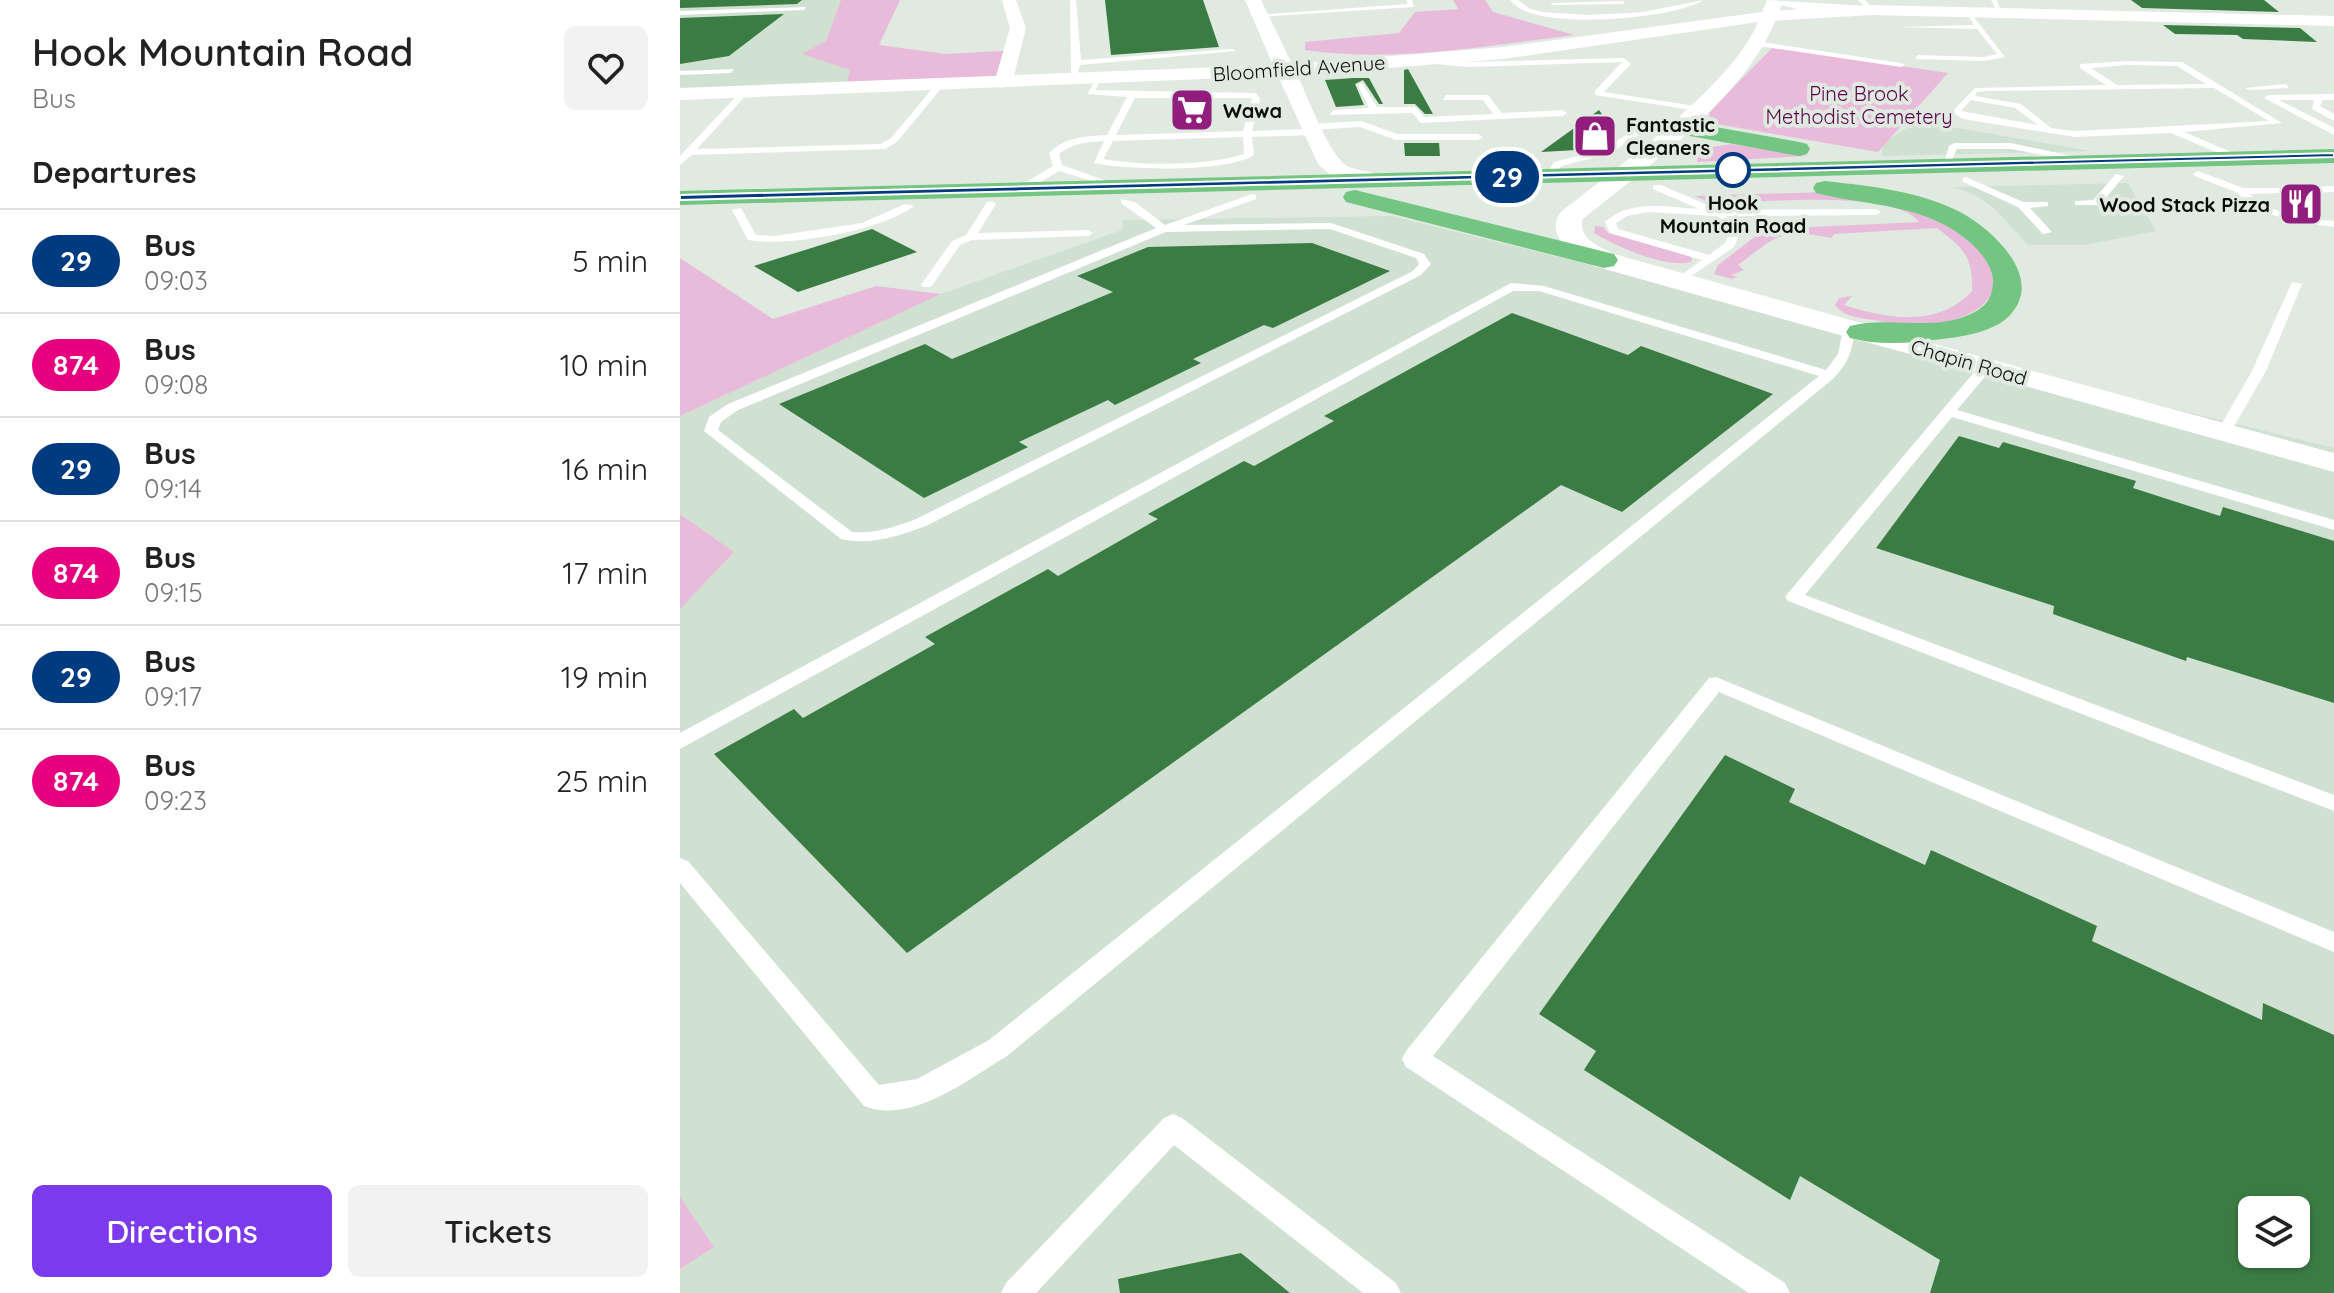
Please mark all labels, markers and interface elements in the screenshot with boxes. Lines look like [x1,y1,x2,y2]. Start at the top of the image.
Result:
button: heart [564,26,648,110]
text: Hook Mountain Road [32,28,413,76]
street label: Bloomfield Avenue [1212,49,1386,87]
park label: Pine Brook Methodist Cemetery [1765,81,1953,129]
text: Bus [32,82,76,115]
supermarket icon: Wawa [1168,86,1216,134]
place label: Wawa [1223,98,1282,123]
shop icon: Fantastic Cleaners [1571,112,1619,160]
place label: Fantastic Cleaners [1626,112,1715,160]
line badge: 29 [1471,151,1543,203]
text: Departures [32,153,197,191]
marker: Hook Mountain Road [1716,153,1750,187]
text: 29 [1491,159,1523,194]
restaurant icon: Wood Stack Pizza [2277,180,2325,228]
place label: Hook Mountain Road [1660,190,1806,238]
place label: Wood Stack Pizza [2100,192,2270,217]
text: Bus [144,226,196,264]
text: 5 min [572,242,648,280]
text: 29 [60,243,92,278]
text: 09:03 [144,264,208,297]
text: Bus [144,330,196,368]
street label: Chapin Road [1908,334,2030,390]
text: 10 min [560,346,648,384]
text: 874 [53,347,99,382]
text: 09:08 [144,368,208,401]
text: Bus [144,434,196,472]
text: 16 min [561,450,648,488]
text: 29 [60,451,92,486]
text: 09:14 [144,472,202,505]
text: Bus [144,538,196,576]
text: 17 min [562,554,648,592]
text: 874 [53,555,99,590]
text: 09:15 [144,576,203,609]
text: Bus [144,642,196,680]
text: 19 min [561,658,648,696]
text: 29 [60,659,92,694]
text: 09:17 [144,680,202,713]
text: Bus [144,746,196,784]
text: 25 min [556,762,648,800]
text: 874 [53,763,99,798]
text: 09:23 [144,784,207,817]
button: Directions [32,1185,332,1277]
button: Tickets [348,1185,648,1277]
map controls [2238,1196,2310,1268]
button: layers [2238,1196,2310,1268]

